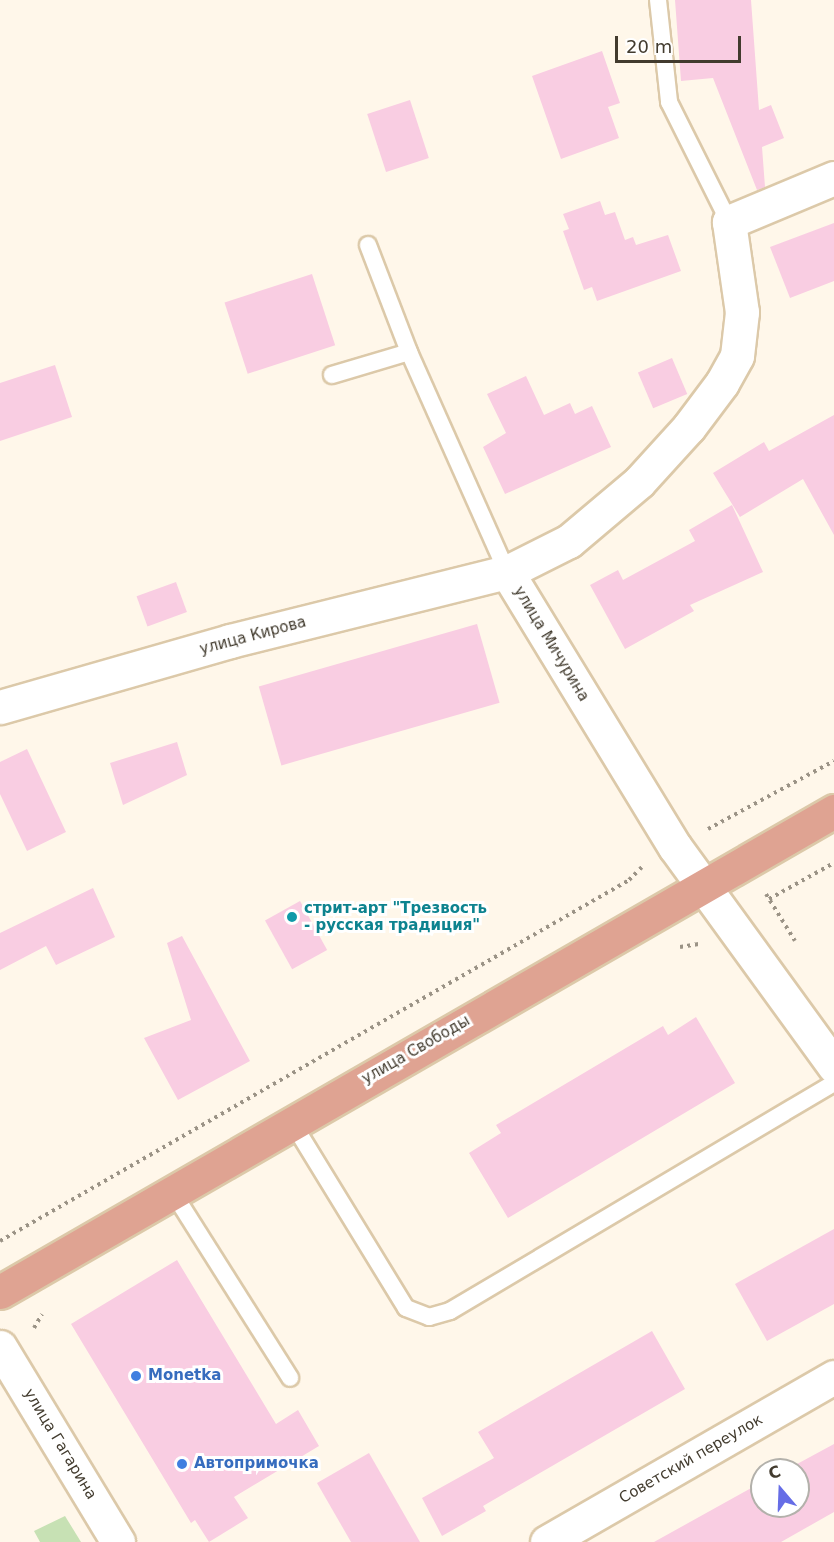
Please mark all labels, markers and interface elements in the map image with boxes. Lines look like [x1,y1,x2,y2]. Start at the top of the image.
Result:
scale bar [618,24,744,62]
text: 20 m [626,36,672,57]
street label: улица Мичурина [510,583,592,705]
street label: улица Кирова [198,613,308,659]
place label: стрит-арт "Трезвость - русская традиция" [304,899,487,934]
marker: стрит-арт "Трезвость - русская традиция" [285,910,299,924]
street label: улица Свободы [359,1012,473,1088]
place label: Monetka [148,1367,221,1385]
marker: Monetka [129,1369,143,1383]
street label: улица Гагарина [20,1385,100,1503]
street label: Советский переулок [616,1411,766,1507]
place label: Автопримочка [194,1455,319,1473]
marker: Автопримочка [175,1457,189,1471]
north arrow [750,1458,810,1518]
text: С [766,1462,783,1483]

